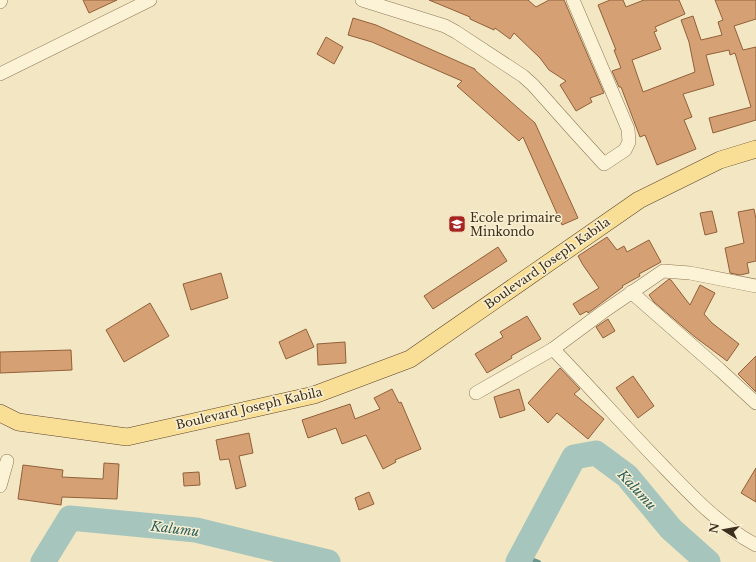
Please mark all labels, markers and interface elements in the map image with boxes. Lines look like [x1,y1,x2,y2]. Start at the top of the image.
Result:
place label: Ecole primaire Minkondo [470,210,561,239]
school or university icon: Ecole primaire Minkondo [447,214,467,234]
street label: Boulevard Joseph Kabila [481,214,613,312]
street label: Boulevard Joseph Kabila [174,384,324,432]
water label: Kalumu [613,466,660,514]
north arrow [704,510,744,550]
water label: Kalumu [149,517,200,540]
text: N [706,521,722,535]

